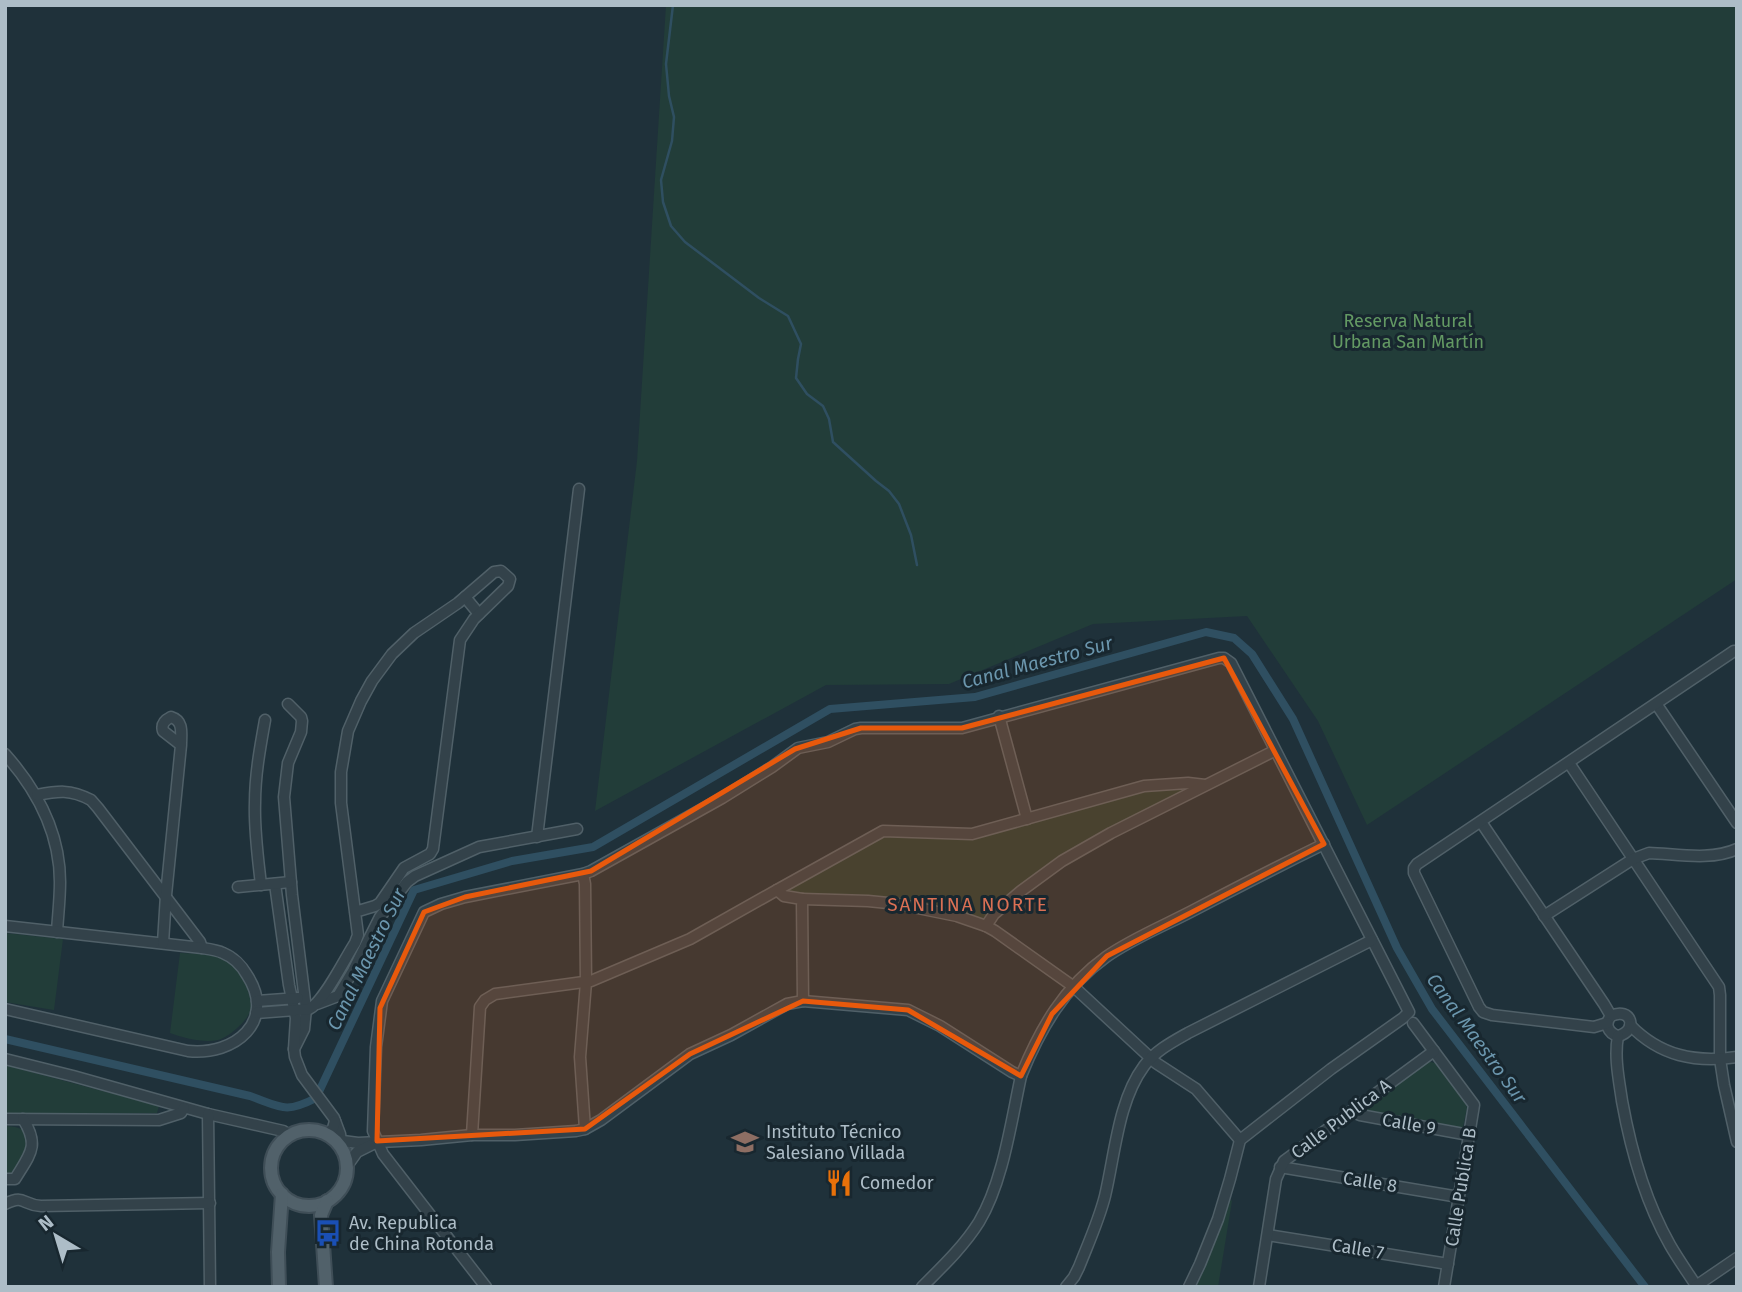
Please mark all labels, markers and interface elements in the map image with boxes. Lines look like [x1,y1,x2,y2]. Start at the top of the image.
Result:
park label: Reserva Natural Urbana San Martín [1332,310,1484,353]
water label: Canal Maestro Sur [959,631,1116,694]
water label: Canal Maestro Sur [322,884,411,1034]
district label: SANTINA NORTE [887,893,1049,916]
water label: Canal Maestro Sur [1422,969,1532,1108]
street label: Calle Publica A [1287,1074,1396,1164]
street label: Calle 9 [1381,1108,1437,1140]
place label: Instituto Técnico Salesiano Villada [766,1121,905,1164]
street label: Calle Publica B [1441,1126,1481,1248]
school or university icon: Instituto Técnico Salesiano Villada [730,1127,760,1157]
street label: Calle 8 [1341,1167,1399,1197]
restaurant icon: Comedor [824,1168,854,1198]
place label: Comedor [860,1172,934,1194]
north arrow [21,1201,91,1271]
text: N [34,1210,58,1236]
place label: Av. Republica de China Rotonda [349,1212,494,1255]
bus stop icon: Av. Republica de China Rotonda [313,1218,343,1248]
street label: Calle 7 [1330,1234,1386,1264]

